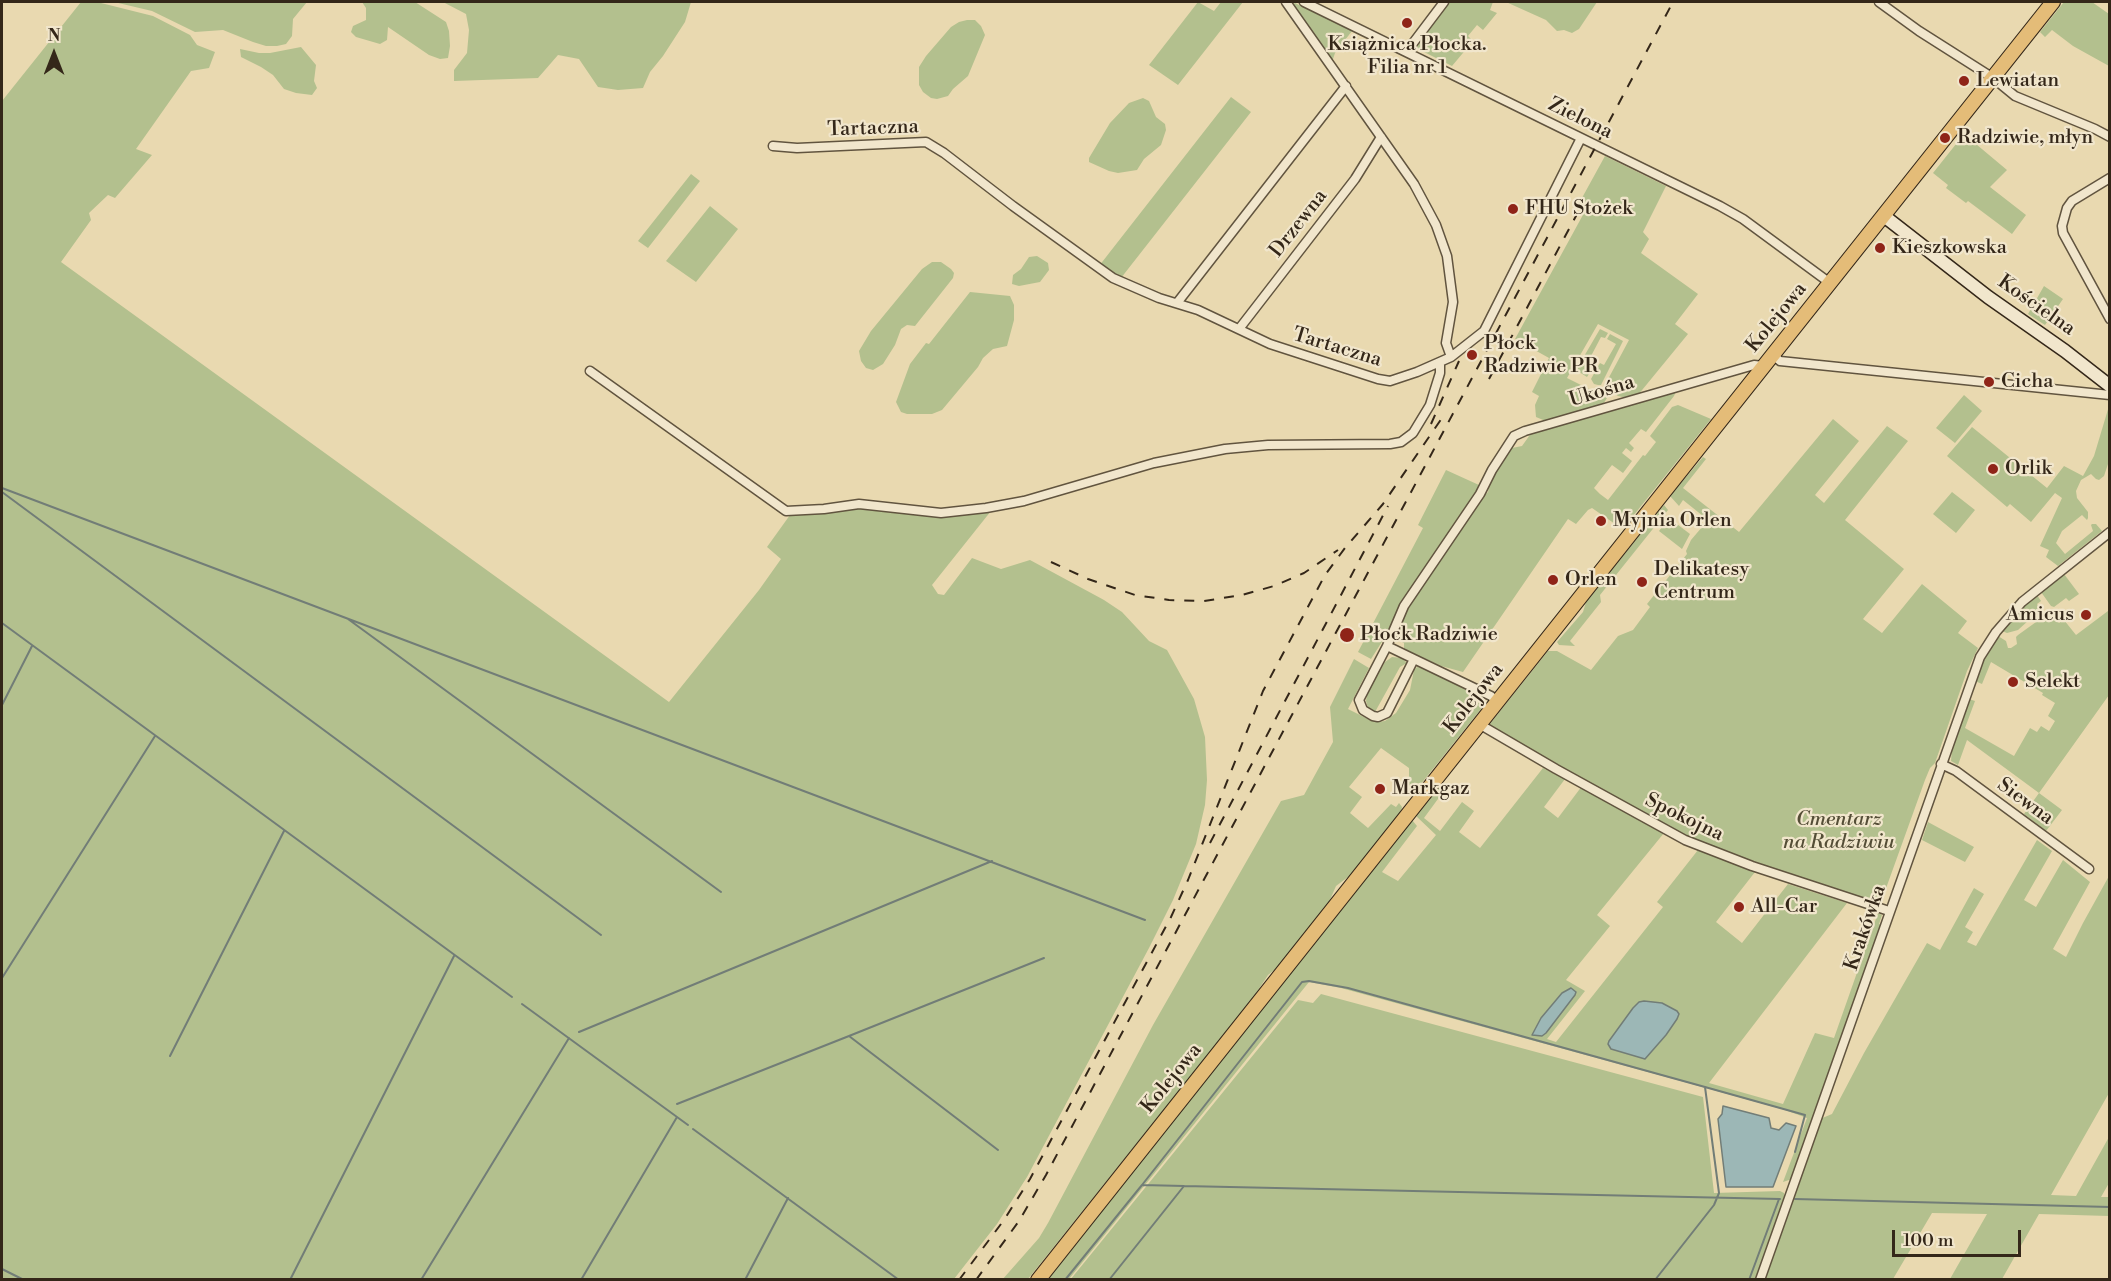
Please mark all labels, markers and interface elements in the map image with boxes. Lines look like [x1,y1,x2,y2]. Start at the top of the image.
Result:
marker: Książnica Płocka. Filia nr 1 [1400,16,1414,30]
north arrow [24,24,84,84]
text: N [48,26,60,46]
place label: Książnica Płocka. Filia nr 1 [1327,33,1487,80]
place label: Lewiatan [1976,69,2059,93]
marker: Lewiatan [1957,74,1971,88]
street label: Zielona [1544,93,1616,145]
street label: Tartaczna [827,115,919,143]
place label: Radziwie, młyn [1957,126,2093,150]
marker: Radziwie, młyn [1938,131,1952,145]
street label: Drzewna [1265,185,1333,263]
place label: FHU Stożek [1525,197,1633,221]
marker: FHU Stożek [1506,202,1520,216]
place label: Kieszkowska [1892,236,2007,260]
marker: Kieszkowska [1873,241,1887,255]
street label: Kościelna [1993,271,2079,341]
street label: Kolejowa [1741,278,1813,358]
street label: Tartaczna [1290,323,1384,373]
place label: Płock Radziwie PR [1484,332,1598,379]
marker: Płock Radziwie PR [1465,348,1479,362]
place label: Cicha [2001,370,2053,394]
street label: Ukośna [1566,371,1638,413]
marker: Cicha [1982,375,1996,389]
place label: Orlik [2005,457,2052,481]
marker: Orlik [1986,462,2000,476]
place label: Myjnia Orlen [1613,509,1732,533]
marker: Myjnia Orlen [1594,514,1608,528]
place label: Delikatesy Centrum [1654,558,1749,605]
place label: Orlen [1565,568,1617,592]
marker: Orlen [1546,573,1560,587]
marker: Delikatesy Centrum [1635,575,1649,589]
place label: Amicus [2006,603,2074,627]
marker: Amicus [2079,608,2093,622]
place label: Płock Radziwie [1360,623,1498,647]
marker: Płock Radziwie [1338,626,1356,644]
street label: Kolejowa [1439,659,1509,739]
place label: Selekt [2025,670,2080,694]
marker: Selekt [2006,675,2020,689]
street label: Siewna [1992,774,2058,830]
place label: Markgaz [1392,777,1470,801]
marker: Markgaz [1373,782,1387,796]
street label: Spokojna [1641,789,1727,847]
park label: Cmentarz na Radziwiu [1783,808,1895,855]
street label: Krakówka [1840,882,1892,974]
place label: All-Car [1751,895,1817,919]
marker: All-Car [1732,900,1746,914]
street label: Kolejowa [1136,1039,1208,1119]
scale bar [1895,1218,2024,1256]
text: 100 m [1903,1229,1954,1252]

